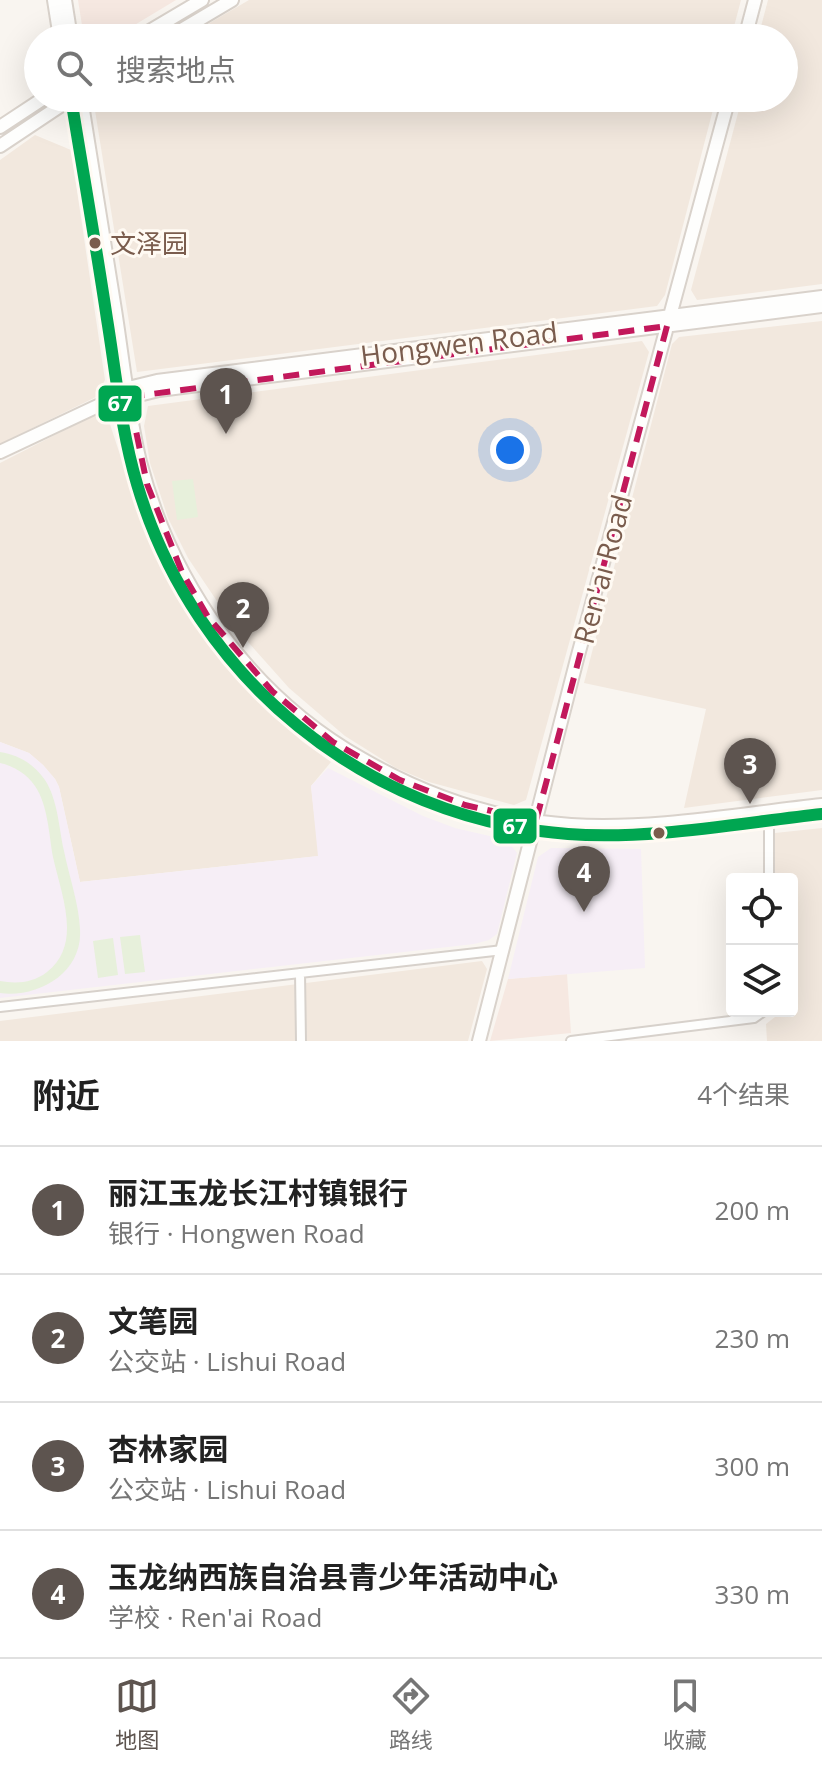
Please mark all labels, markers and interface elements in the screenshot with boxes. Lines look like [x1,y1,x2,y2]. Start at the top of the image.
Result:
search box [24,24,798,112]
icon: search [52,46,96,90]
text: 搜索地点 [116,49,236,90]
place label: 文泽园 [110,225,188,261]
marker: 文泽园 [87,235,103,251]
street label: Hongwen Road [358,312,560,374]
pin: 1 [200,368,252,434]
line badge: 67 [97,384,143,423]
text: 67 [107,387,133,417]
your location [490,430,530,470]
street label: Ren'ai Road [564,490,640,648]
pin: 2 [217,582,269,648]
pin: 3 [724,738,776,804]
line badge: 67 [492,807,538,845]
text: 67 [502,810,528,840]
unlabelled marker [651,825,667,841]
pin: 4 [558,846,610,912]
map controls [726,873,798,1017]
button: locate [726,873,798,945]
button: layers [726,945,798,1017]
text: 附近 [32,1072,100,1118]
text: 4个结果 [697,1076,790,1112]
text: 丽江玉龙长江村镇银行 [108,1172,408,1213]
text: 1 [51,1192,65,1228]
text: 200 m [715,1192,790,1228]
text: 银行 · Hongwen Road [108,1215,365,1251]
text: 文笔园 [108,1300,198,1341]
text: 2 [51,1320,65,1356]
text: 230 m [715,1320,790,1356]
text: 公交站 · Lishui Road [108,1343,346,1379]
text: 杏林家园 [108,1428,228,1469]
text: 3 [51,1448,65,1484]
text: 300 m [715,1448,790,1484]
text: 公交站 · Lishui Road [108,1471,346,1507]
text: 玉龙纳西族自治县青少年活动中心 [108,1556,558,1597]
text: 4 [51,1576,65,1612]
text: 330 m [715,1576,790,1612]
text: 学校 · Ren'ai Road [108,1599,322,1635]
tab: 地图 [115,1674,159,1754]
tab: 路线 [389,1674,433,1754]
tab: 收藏 [663,1674,707,1754]

